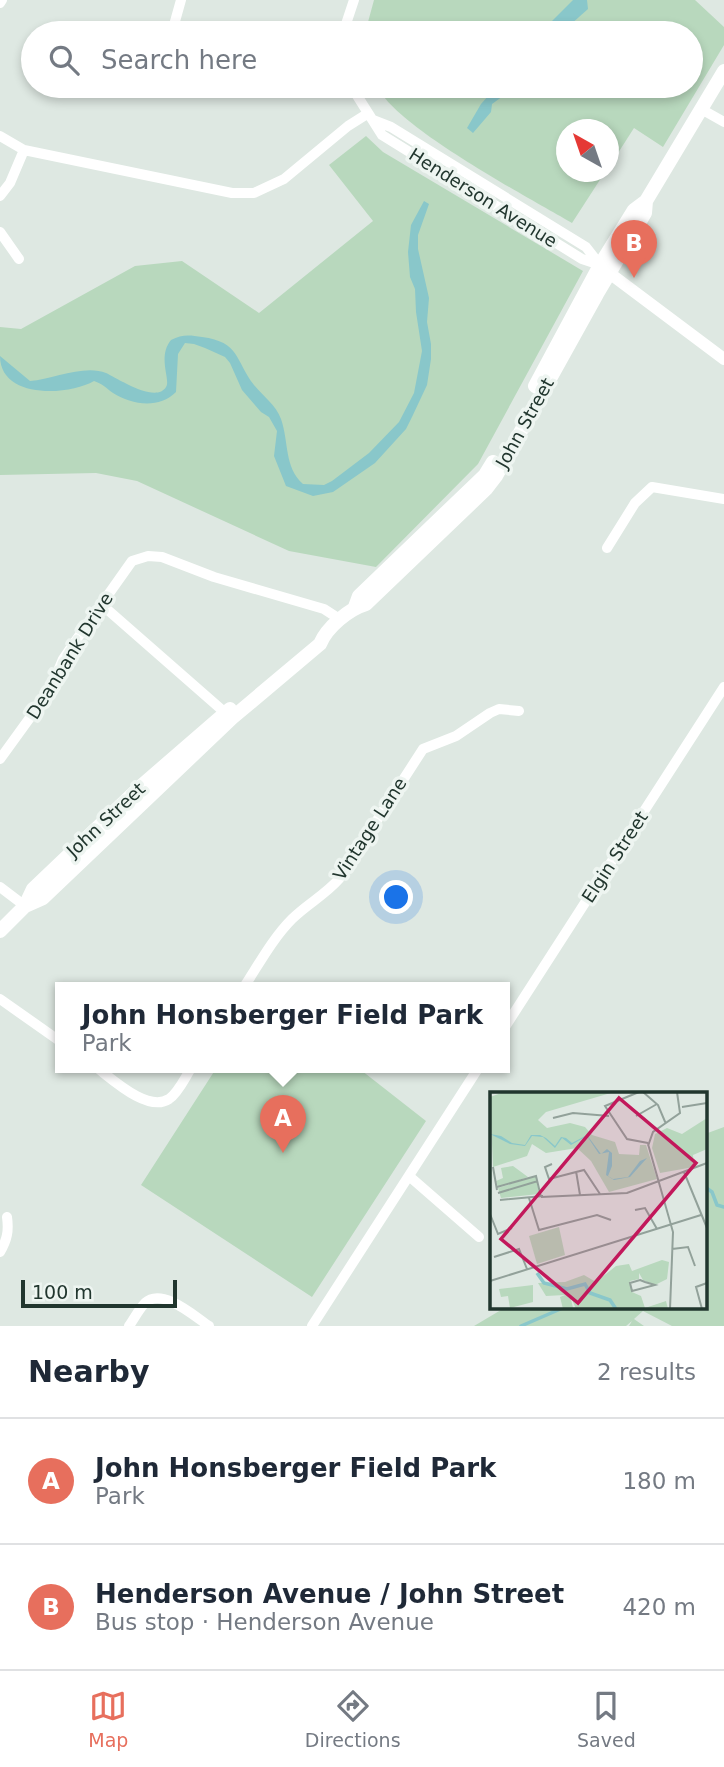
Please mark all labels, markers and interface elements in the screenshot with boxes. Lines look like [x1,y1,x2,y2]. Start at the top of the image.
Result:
search box [21,21,703,98]
icon: search [45,41,83,79]
text: Search here [101,45,257,75]
north arrow [556,119,619,182]
street label: Henderson Avenue [405,144,561,252]
pin: B [611,220,657,278]
street label: John Street [491,374,558,472]
street label: Deanbank Drive [22,589,117,723]
street label: Vintage Lane [329,773,411,884]
street label: John Street [61,778,149,862]
street label: Elgin Street [577,807,652,906]
your location [379,880,413,914]
popup [55,982,510,1073]
text: John Honsberger Field Park [82,1000,483,1030]
text: Park [82,1030,132,1056]
inset map [490,1092,706,1308]
pin: A [260,1095,306,1153]
scale bar [21,1277,177,1309]
text: 100 m [32,1281,93,1303]
text: Nearby [28,1354,150,1389]
text: 2 results [597,1359,696,1385]
text: John Honsberger Field Park [95,1453,496,1483]
text: A [42,1468,60,1494]
text: 180 m [622,1468,696,1494]
text: Park [95,1483,145,1509]
text: Henderson Avenue / John Street [95,1579,564,1609]
text: B [42,1594,60,1620]
text: 420 m [622,1594,696,1620]
text: Bus stop · Henderson Avenue [95,1609,434,1635]
tab: Map [88,1687,128,1751]
tab: Directions [305,1687,401,1751]
tab: Saved [577,1687,636,1751]

